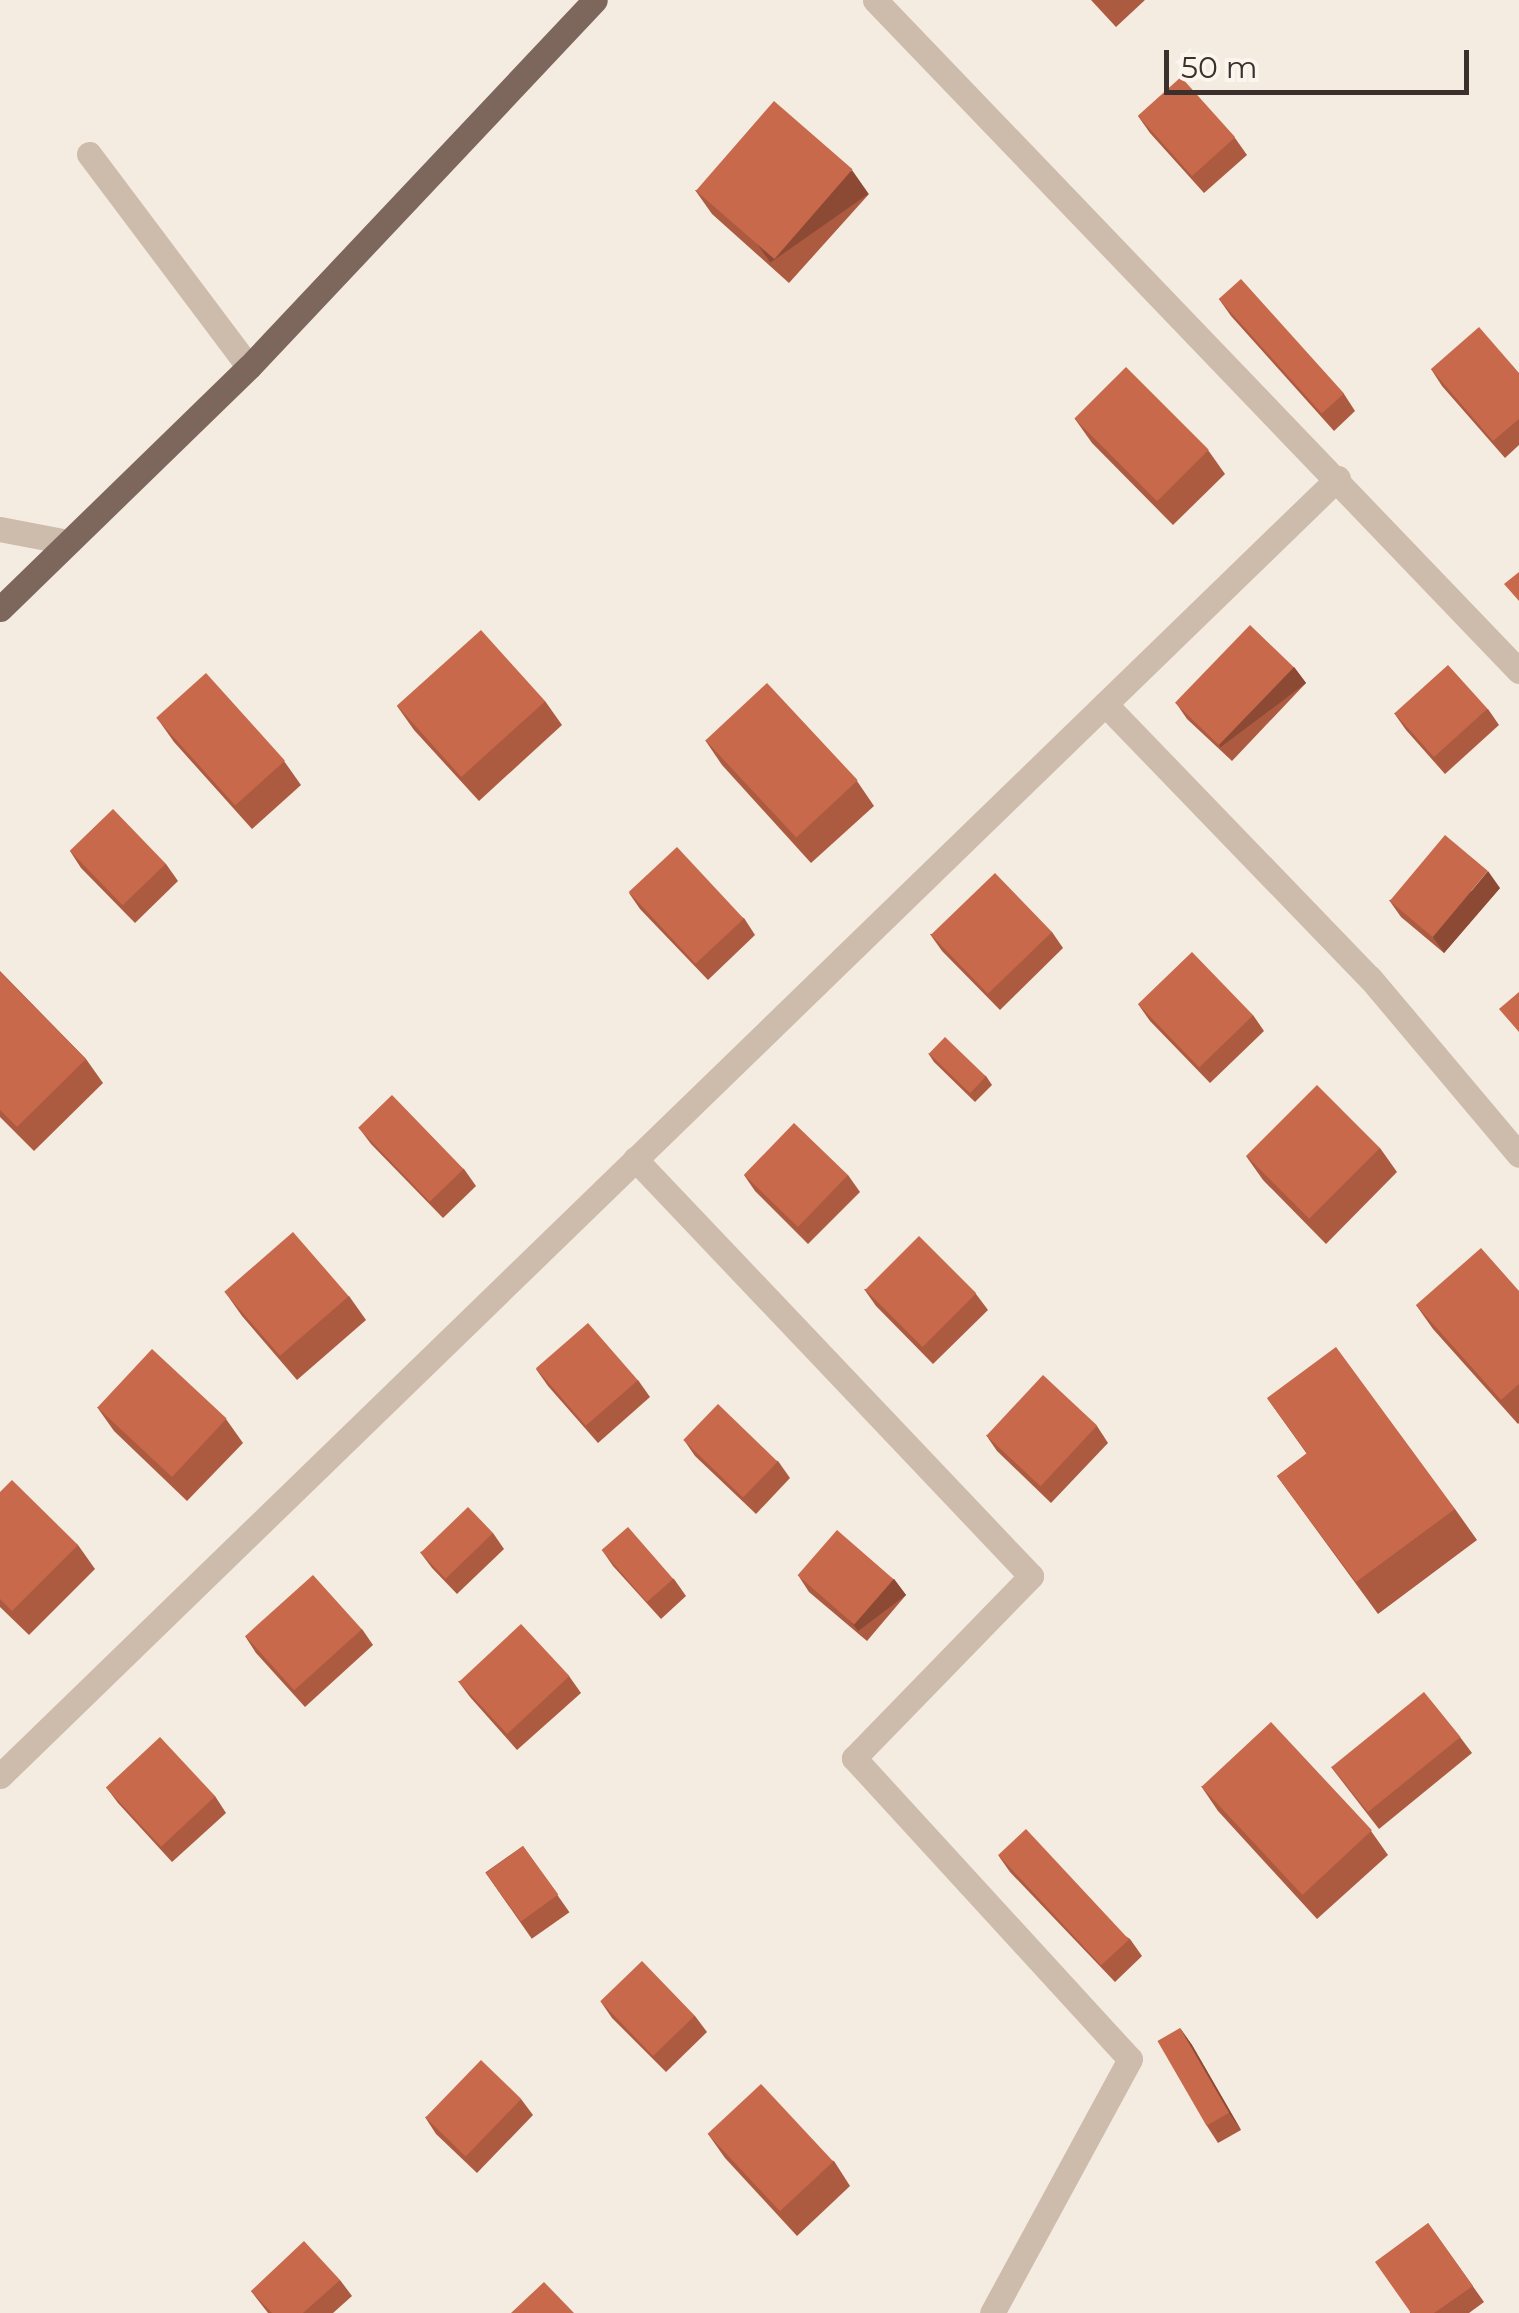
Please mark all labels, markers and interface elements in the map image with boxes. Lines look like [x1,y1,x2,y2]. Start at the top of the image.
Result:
scale bar [1169,30,1474,92]
text: 50 m [1181,49,1258,86]

